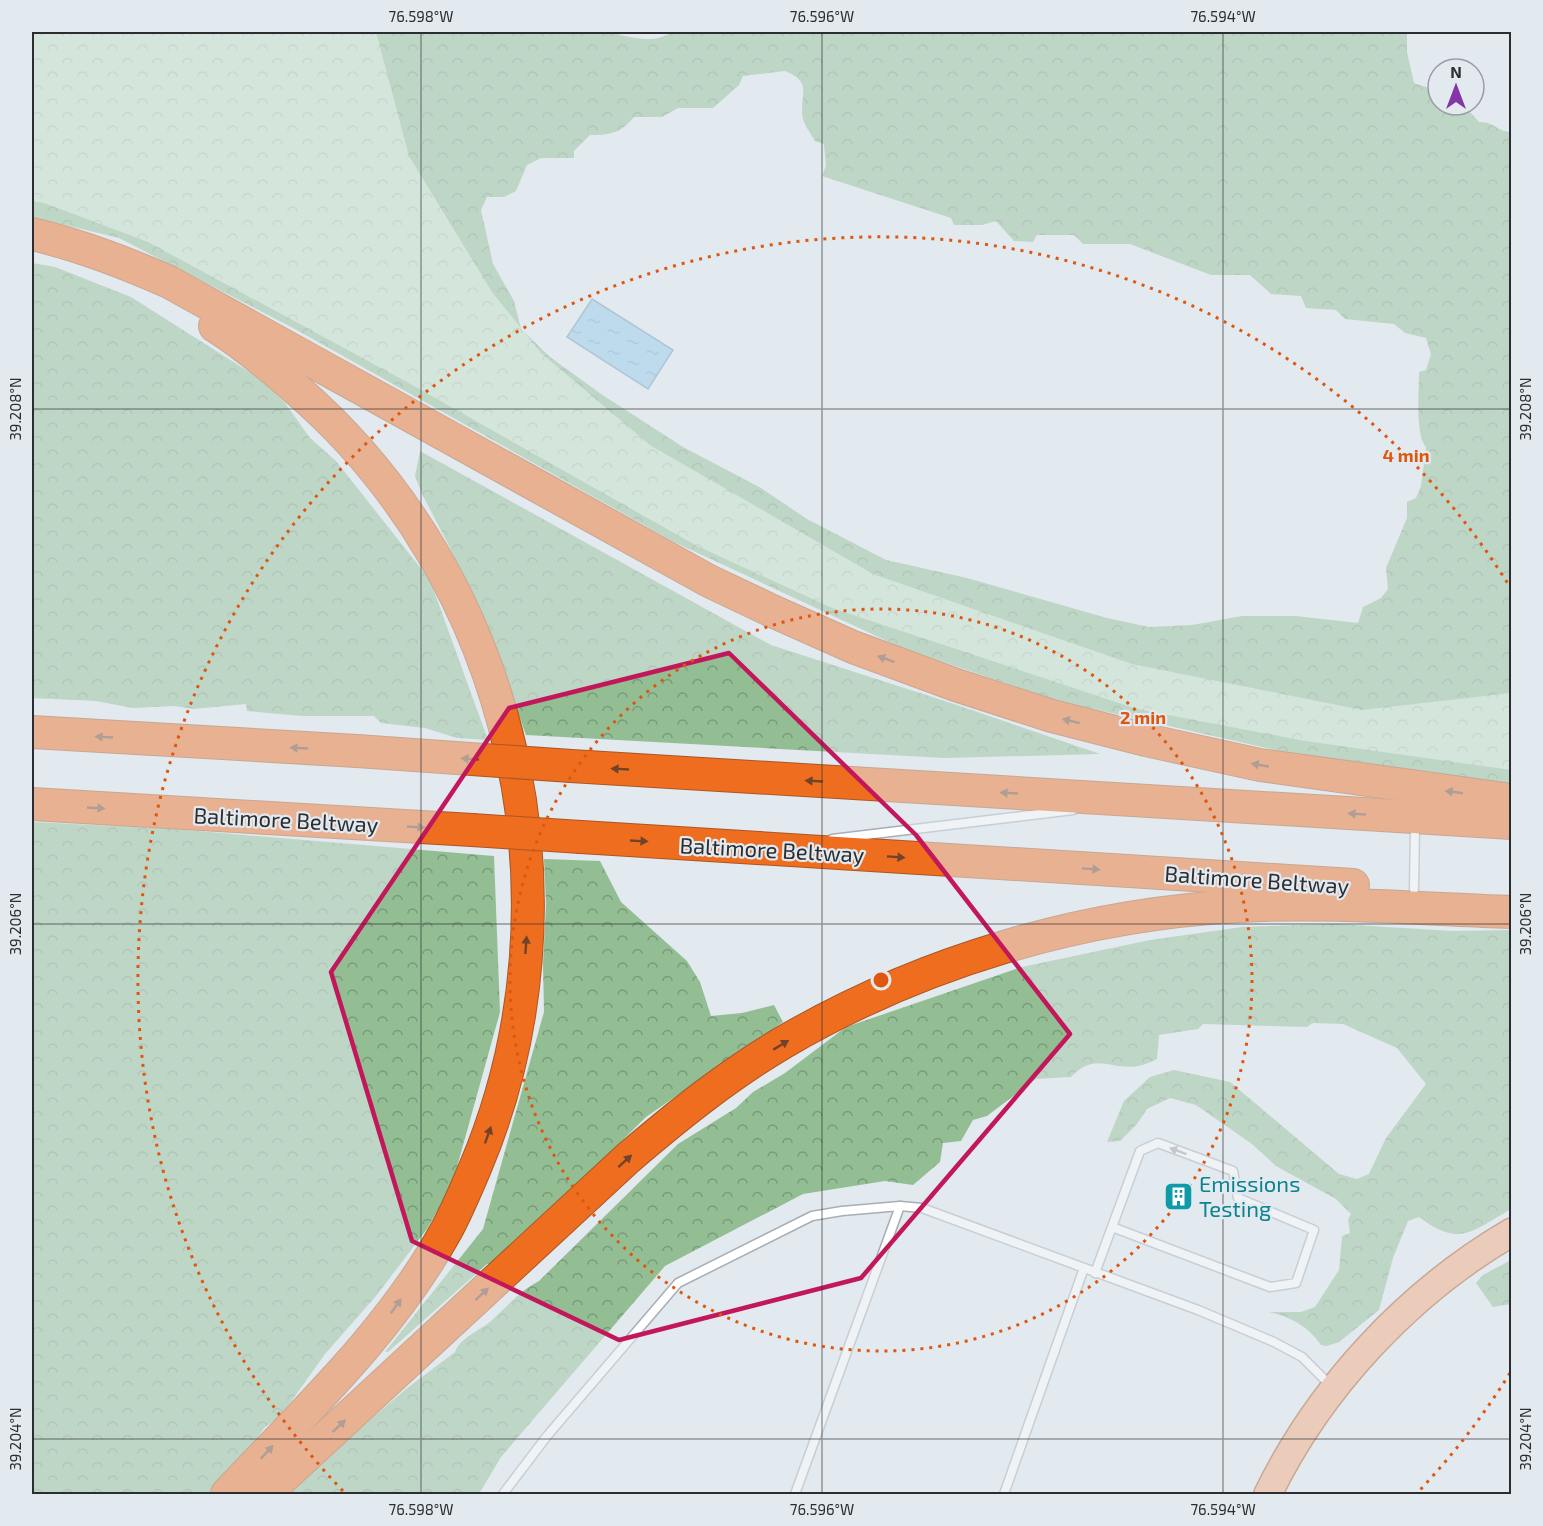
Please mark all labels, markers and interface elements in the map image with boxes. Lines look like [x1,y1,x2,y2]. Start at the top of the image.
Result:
text: 76.598°W [388,7,454,25]
text: 76.596°W [790,7,854,25]
text: 76.594°W [1190,7,1256,25]
north arrow [1426,57,1486,117]
text: N [1450,62,1462,81]
text: 39.208°N [6,378,24,440]
text: 39.208°N [1516,378,1534,440]
text: 4 min [1383,444,1430,466]
one-way arrow [877,653,895,663]
text: 2 min [1120,706,1166,728]
one-way arrow [1061,715,1080,725]
one-way arrow [95,732,114,741]
one-way arrow [289,743,308,753]
one-way arrow [461,754,480,764]
one-way arrow [1251,760,1270,769]
one-way arrow [610,764,629,774]
one-way arrow [805,776,824,785]
one-way arrow [1444,787,1463,796]
one-way arrow [999,788,1018,797]
street label: Baltimore Beltway [193,801,379,837]
one-way arrow [86,803,105,812]
one-way arrow [1348,809,1367,818]
one-way arrow [407,822,426,831]
street label: Baltimore Beltway [679,831,865,867]
one-way arrow [630,836,649,846]
one-way arrow [887,852,906,861]
street label: Baltimore Beltway [1164,860,1351,898]
one-way arrow [1082,864,1101,873]
text: 39.206°N [6,893,24,955]
text: 39.206°N [1516,893,1534,955]
one-way arrow [521,935,531,954]
centre of rings [871,970,891,990]
one-way arrow [773,1039,789,1050]
one-way arrow [484,1126,493,1144]
one-way arrow [1169,1145,1187,1155]
one-way arrow [617,1154,632,1168]
place label: Emissions Testing [1199,1170,1300,1221]
building icon: Emissions Testing [1162,1180,1194,1212]
one-way arrow [474,1287,489,1301]
one-way arrow [390,1299,402,1315]
text: 39.204°N [6,1407,24,1471]
text: 39.204°N [1516,1407,1534,1471]
one-way arrow [331,1419,346,1433]
one-way arrow [259,1445,273,1459]
text: 76.598°W [388,1500,454,1518]
text: 76.596°W [790,1500,854,1518]
text: 76.594°W [1190,1500,1256,1518]

